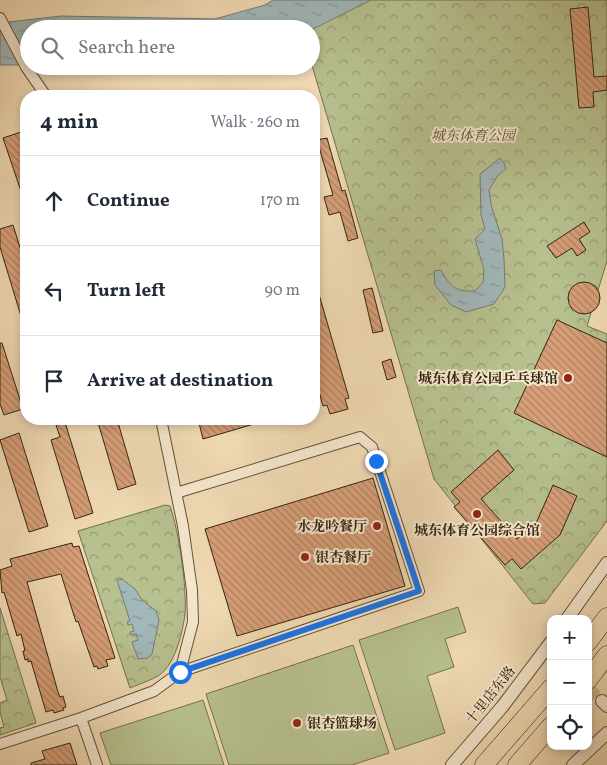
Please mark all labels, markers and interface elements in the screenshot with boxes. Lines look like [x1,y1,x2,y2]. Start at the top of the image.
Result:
search box [20,20,320,75]
icon: search [38,34,66,62]
text: Search here [78,35,175,61]
text: 4 min [40,108,99,137]
text: Walk · 260 m [210,112,300,134]
park label: 城东体育公园 [431,127,517,146]
icon: ahead [40,187,68,215]
text: Continue [87,188,170,214]
text: 170 m [260,190,300,212]
icon: left [40,277,68,305]
text: Turn left [87,278,166,304]
text: 90 m [264,280,300,302]
icon: arrive [40,367,68,395]
text: Arrive at destination [87,368,273,394]
place label: 城东体育公园乒乓球馆 [418,370,558,389]
marker: 城东体育公园乒乓球馆 [562,372,574,384]
route end [365,450,388,473]
marker: 城东体育公园综合馆 [471,508,483,520]
place label: 水龙吟餐厅 [297,518,367,537]
marker: 水龙吟餐厅 [371,520,383,532]
place label: 城东体育公园综合馆 [414,522,540,541]
place label: 银杏餐厅 [315,549,371,568]
marker: 银杏餐厅 [299,551,311,563]
map controls [547,615,592,750]
button: + [547,615,592,660]
button: − [547,660,592,705]
route start [169,661,192,684]
street label: 十里店东路 [462,663,521,729]
button: locate [547,705,592,750]
place label: 银杏篮球场 [307,715,377,734]
marker: 银杏篮球场 [291,717,303,729]

